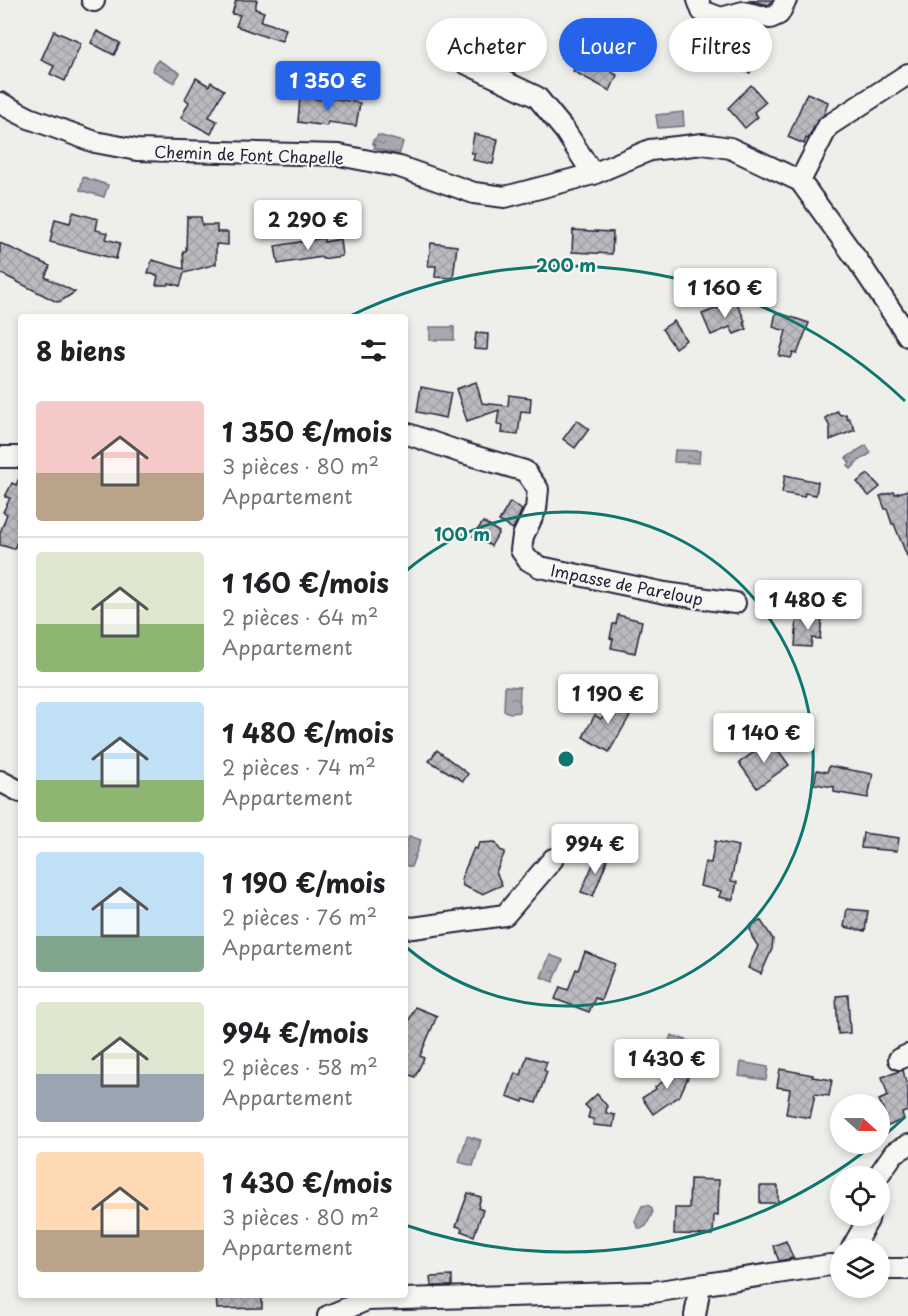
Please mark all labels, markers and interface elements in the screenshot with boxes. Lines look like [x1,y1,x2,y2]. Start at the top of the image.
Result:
chip: Acheter [426,18,547,72]
chip: Louer [559,18,657,72]
chip: Filtres [669,18,772,72]
pin: 1 350 € [273,61,383,112]
text: 1 350 € [289,65,367,95]
street label: Chemin de Font Chapelle [154,139,345,169]
pin: 2 290 € [253,200,363,251]
text: 2 290 € [268,204,348,234]
text: 200 m [536,251,596,278]
pin: 1 160 € [670,268,780,319]
text: 1 160 € [688,272,762,302]
text: 8 biens [36,331,126,370]
icon: filters [357,334,390,367]
text: 1 350 €/mois [222,412,392,451]
icon: home [84,425,156,497]
text: 3 pièces · 80 m² [222,451,379,481]
text: Appartement [222,481,352,511]
text: 100 m [434,520,490,547]
street label: Impasse de Pareloup [549,557,705,611]
text: 1 160 €/mois [222,563,389,602]
icon: home [84,576,156,648]
pin: 1 480 € [753,580,863,631]
text: 1 480 € [769,584,847,614]
text: 2 pièces · 64 m² [222,602,378,632]
text: Appartement [222,632,352,662]
pin: 1 190 € [553,674,663,725]
text: 1 190 € [572,678,644,708]
text: 1 480 €/mois [222,713,394,752]
pin: 1 140 € [709,713,819,764]
text: 1 140 € [727,717,801,747]
icon: home [84,726,156,798]
centre of rings [556,749,576,769]
text: 2 pièces · 74 m² [222,752,376,782]
text: Appartement [222,782,352,812]
pin: 994 € [553,824,637,875]
text: 994 € [565,828,625,858]
text: 1 190 €/mois [222,863,385,902]
icon: home [84,876,156,948]
text: 2 pièces · 76 m² [222,902,377,932]
text: Appartement [222,932,352,962]
text: 994 €/mois [222,1013,369,1052]
icon: home [84,1026,156,1098]
pin: 1 430 € [612,1039,722,1090]
text: 1 430 € [628,1043,706,1073]
text: 2 pièces · 58 m² [222,1052,378,1082]
text: Appartement [222,1082,352,1112]
north arrow [830,1094,890,1154]
map controls [830,1094,890,1298]
text: 1 430 €/mois [222,1163,392,1202]
button: locate [830,1166,890,1226]
icon: home [84,1176,156,1248]
text: 3 pièces · 80 m² [222,1202,379,1232]
text: Appartement [222,1232,352,1262]
button: layers [830,1238,890,1298]

